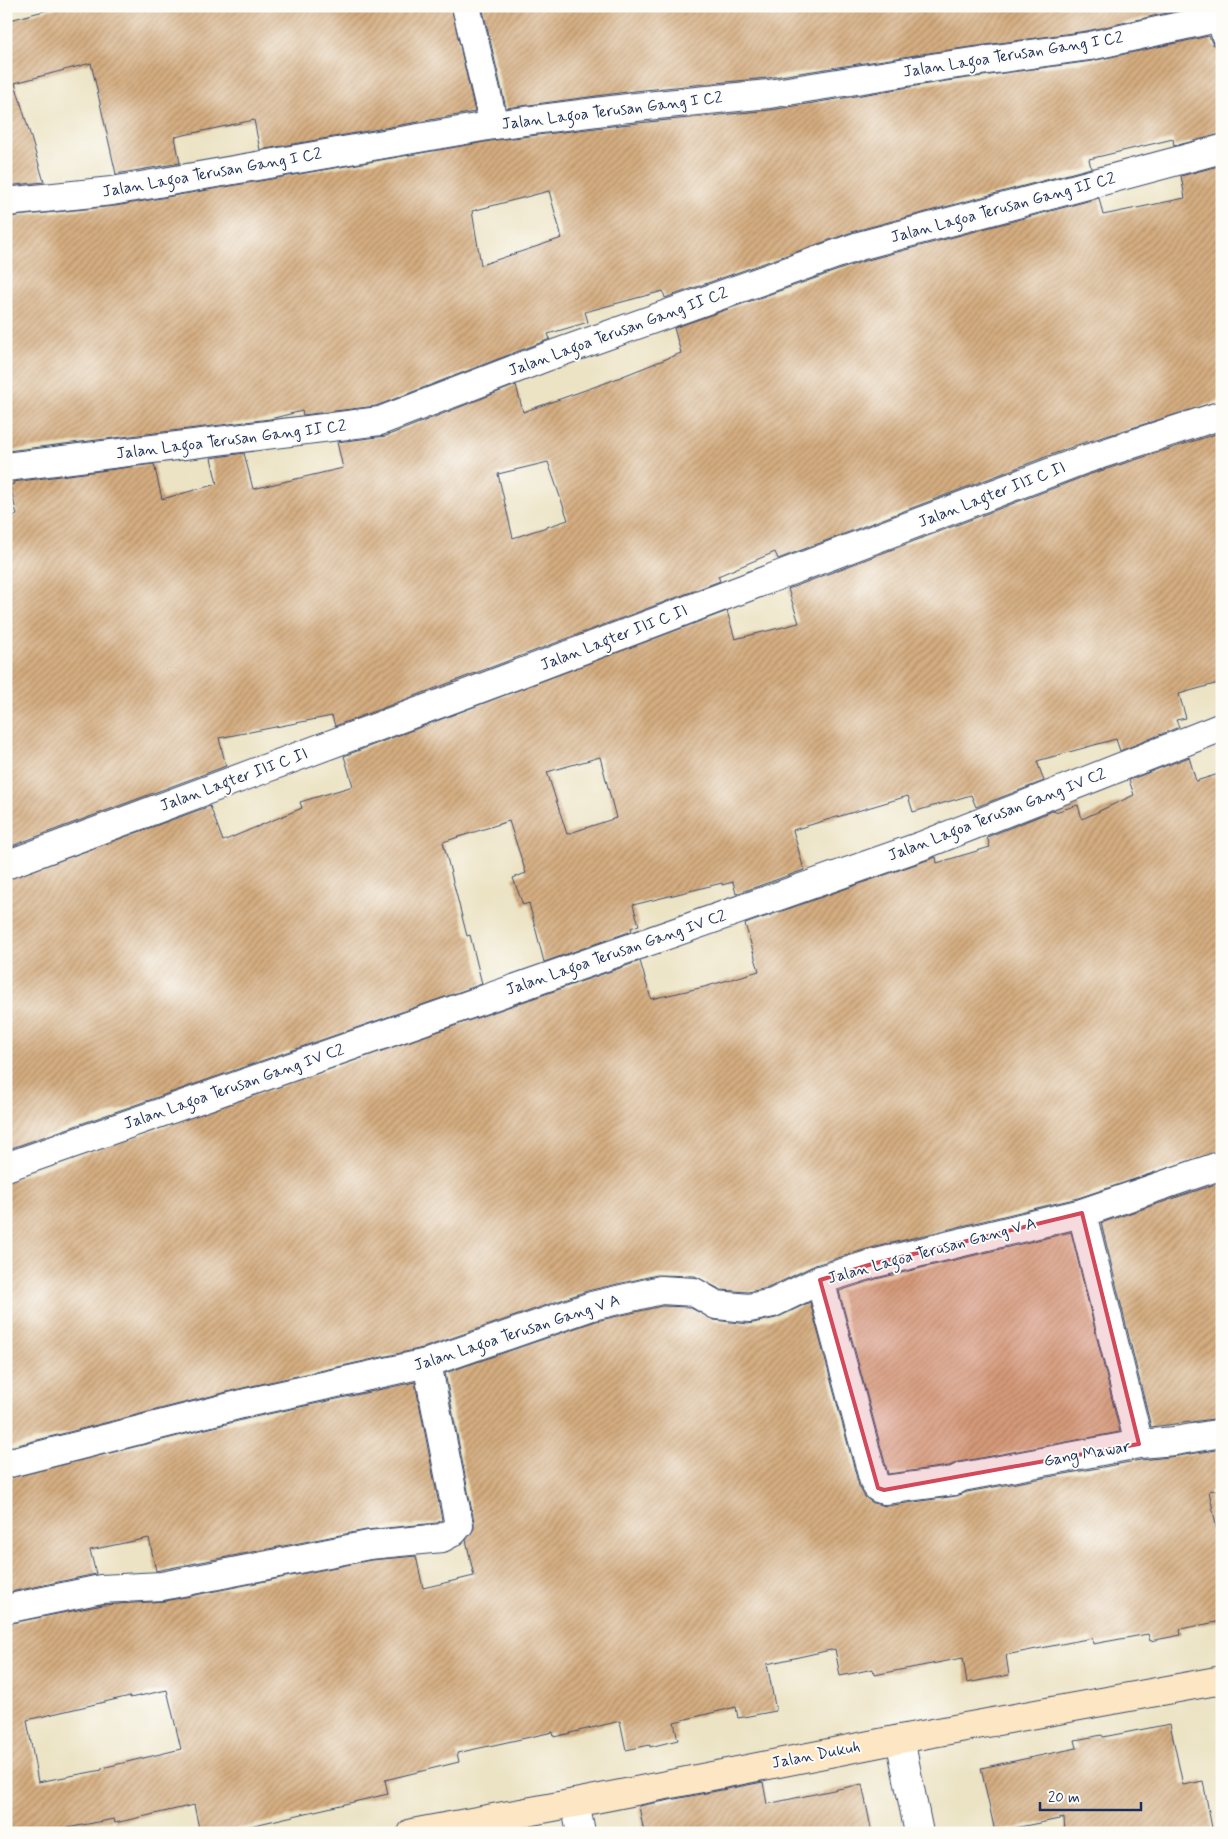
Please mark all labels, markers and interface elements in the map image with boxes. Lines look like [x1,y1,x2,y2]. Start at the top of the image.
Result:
street label: Jalan Lagoa Terusan Gang I C2 [902,27,1125,84]
street label: Jalan Lagoa Terusan Gang I C2 [500,87,724,136]
street label: Jalan Lagoa Terusan Gang I C2 [101,143,324,204]
street label: Jalan Lagoa Terusan Gang II C2 [888,168,1118,249]
street label: Jalan Lagoa Terusan Gang II C2 [506,282,731,382]
street label: Jalan Lagoa Terusan Gang II C2 [115,415,347,466]
street label: Jalan Lagter III C II [915,457,1069,534]
street label: Jalan Lagter III C II [537,600,691,677]
street label: Jalan Lagter III C II [157,743,311,817]
street label: Jalan Lagoa Terusan Gang IV C2 [885,764,1109,867]
street label: Jalan Lagoa Terusan Gang IV C2 [503,905,729,1002]
street label: Jalan Lagoa Terusan Gang IV C2 [121,1039,347,1136]
street label: Jalan Lagoa Terusan Gang V A [825,1213,1039,1290]
street label: Jalan Lagoa Terusan Gang V A [411,1290,623,1377]
street label: Gang Mawar [1042,1436,1132,1473]
street label: Jalan Dukuh [770,1736,862,1774]
scale bar [1040,1779,1142,1811]
text: 20 m [1048,1788,1080,1808]

